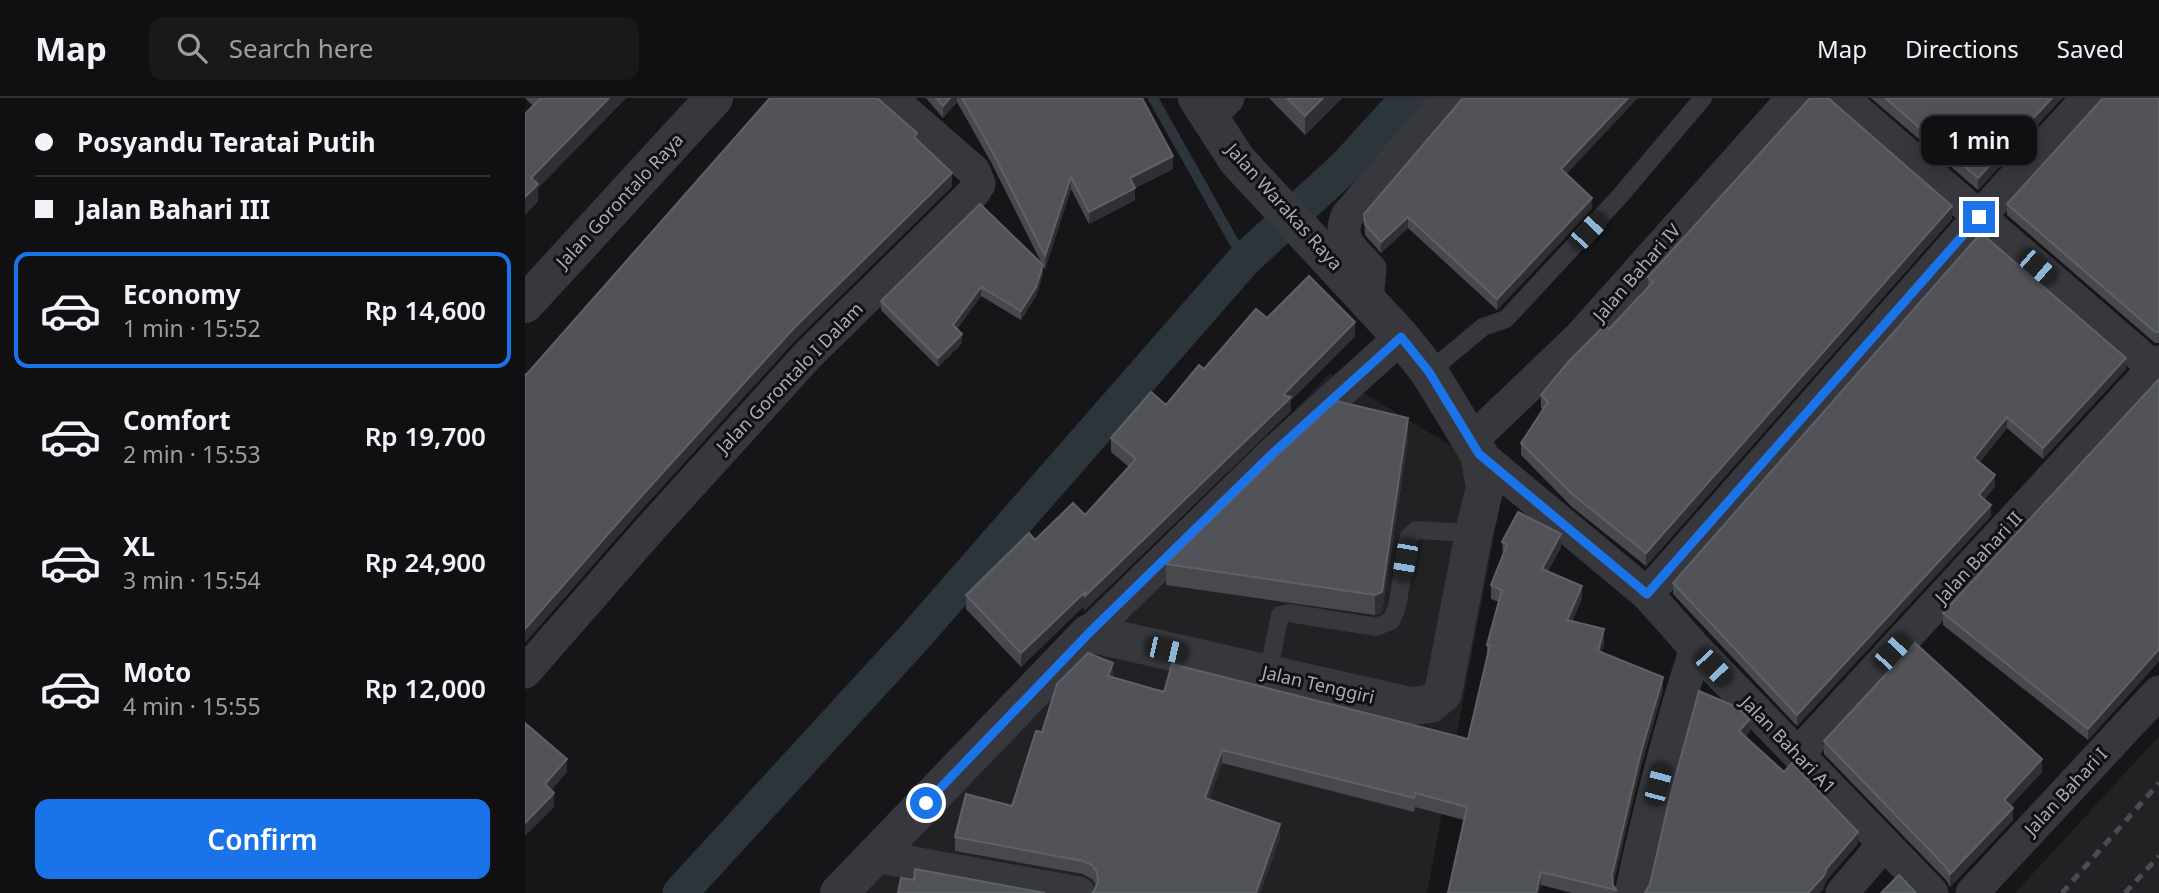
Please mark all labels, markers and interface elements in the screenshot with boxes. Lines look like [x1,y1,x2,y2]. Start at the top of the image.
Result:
search box [149,17,639,80]
text: Map [35,26,107,71]
icon: search [173,29,211,67]
text: Search here [229,30,373,66]
text: Map [1817,32,1867,65]
text: Directions [1905,32,2019,65]
text: Saved [2057,32,2124,65]
callout: 1 min [1921,116,2037,164]
text: Posyandu Teratai Putih [77,124,376,160]
text: 1 min [1948,124,2010,156]
street label: Jalan Gorontalo Raya [549,128,688,274]
street label: Jalan Warakas Raya [1220,136,1348,275]
text: Jalan Bahari III [77,191,270,227]
route end [1963,201,1995,233]
car [1566,208,1611,254]
street label: Jalan Bahari IV [1586,218,1686,328]
car [2015,245,2060,289]
text: Economy [123,276,241,312]
icon: car [39,279,102,342]
text: Rp 14,600 [365,292,486,328]
street label: Jalan Gorontalo I Dalam [709,297,868,459]
text: 1 min · 15:52 [123,312,261,344]
text: Comfort [123,402,231,438]
icon: car [39,405,102,468]
text: Rp 19,700 [365,418,486,454]
text: 2 min · 15:53 [123,438,261,470]
street label: Jalan Bahari II [1928,506,2027,610]
text: XL [123,528,155,564]
icon: car [39,531,102,594]
car [1392,537,1419,583]
text: Rp 24,900 [365,544,486,580]
text: 3 min · 15:54 [123,564,261,596]
car [1870,629,1915,675]
car [1144,635,1189,665]
car [1691,645,1736,689]
text: Moto [123,654,191,690]
icon: car [39,657,102,720]
street label: Jalan Tenggiri [1258,659,1377,709]
text: Rp 12,000 [365,670,486,706]
street label: Jalan Bahari A1 [1735,689,1842,798]
text: 4 min · 15:55 [123,690,261,722]
street label: Jalan Bahari I [2017,742,2112,842]
car [1643,761,1674,807]
route start [910,787,942,819]
button: Confirm [35,799,490,879]

